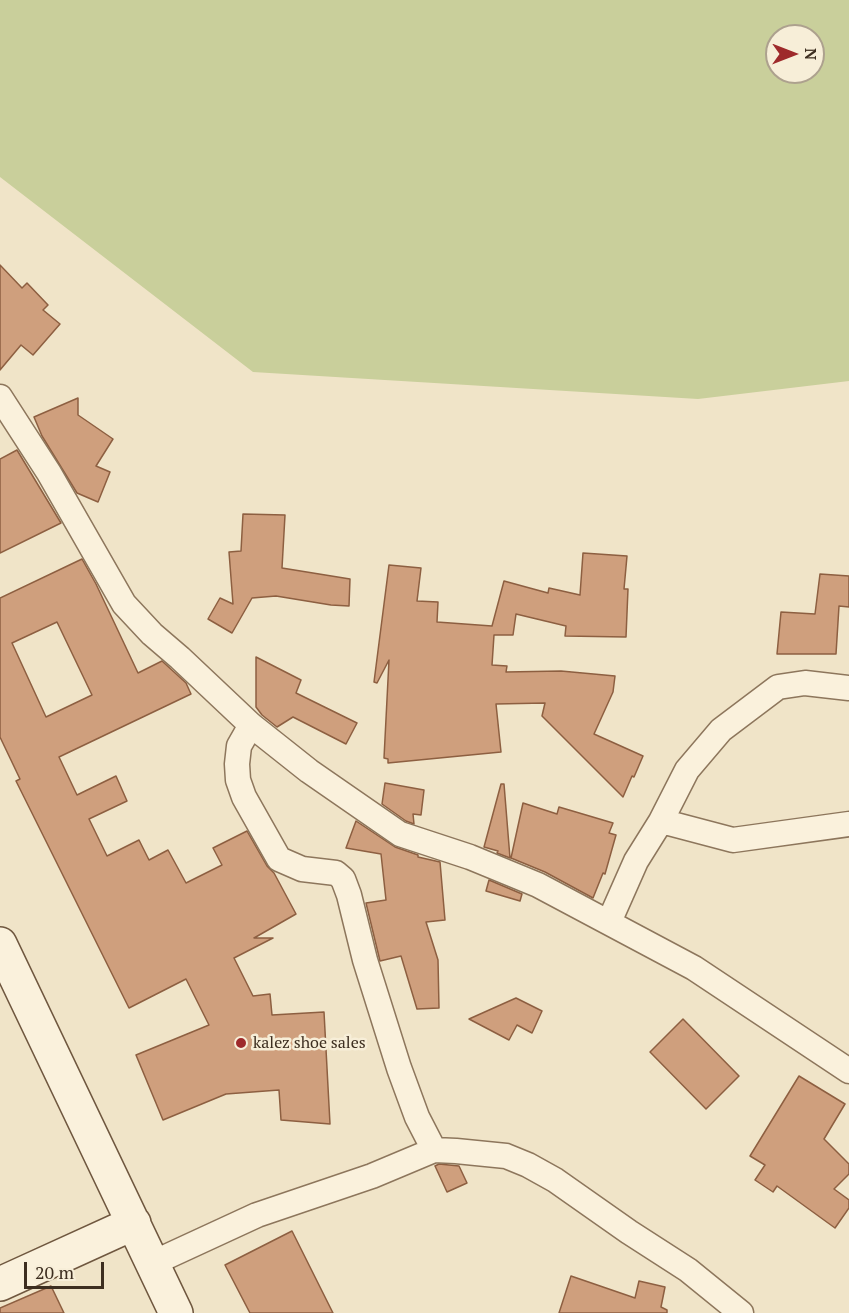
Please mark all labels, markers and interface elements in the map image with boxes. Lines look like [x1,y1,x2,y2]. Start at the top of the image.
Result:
north arrow [765,24,825,84]
text: N [800,48,822,60]
place label: kalez shoe sales [253,1033,366,1053]
marker: kalez shoe sales [234,1036,248,1050]
scale bar [27,1250,106,1288]
text: 20 m [35,1260,74,1284]

